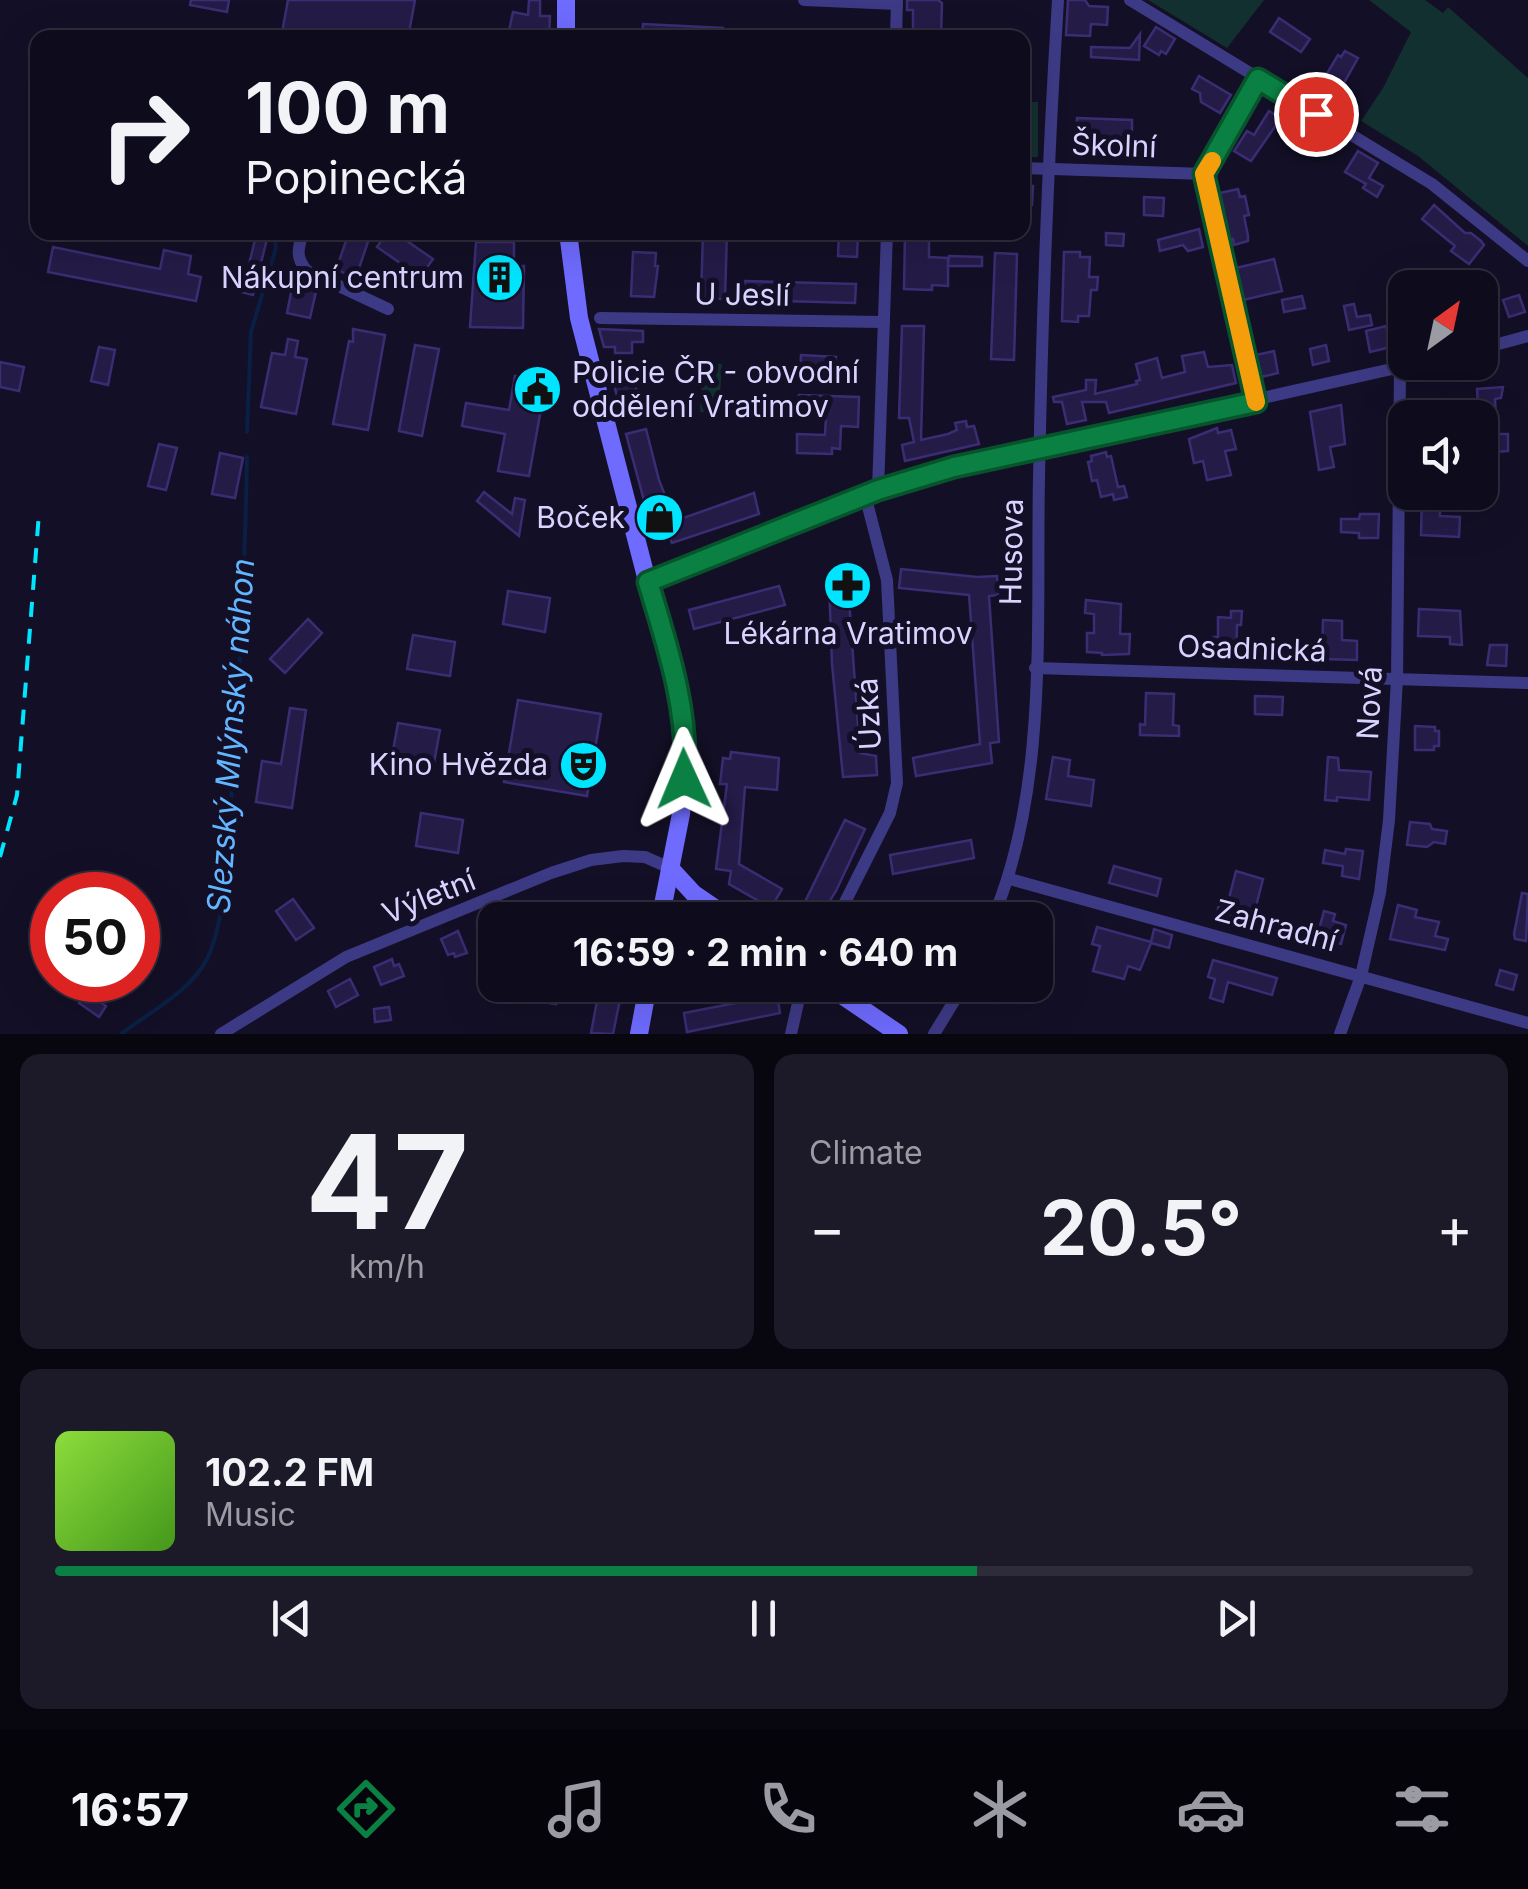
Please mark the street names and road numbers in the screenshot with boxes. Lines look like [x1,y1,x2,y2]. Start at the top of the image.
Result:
street label: Školní [1071,126,1158,165]
street label: U Jeslí [694,275,791,313]
street label: Husova [992,498,1030,606]
street label: Osadnická [1177,627,1327,669]
street label: Nová [1349,665,1389,741]
street label: Úzká [848,677,888,751]
street label: Výletní [377,861,481,931]
street label: Zahradní [1211,891,1342,959]

